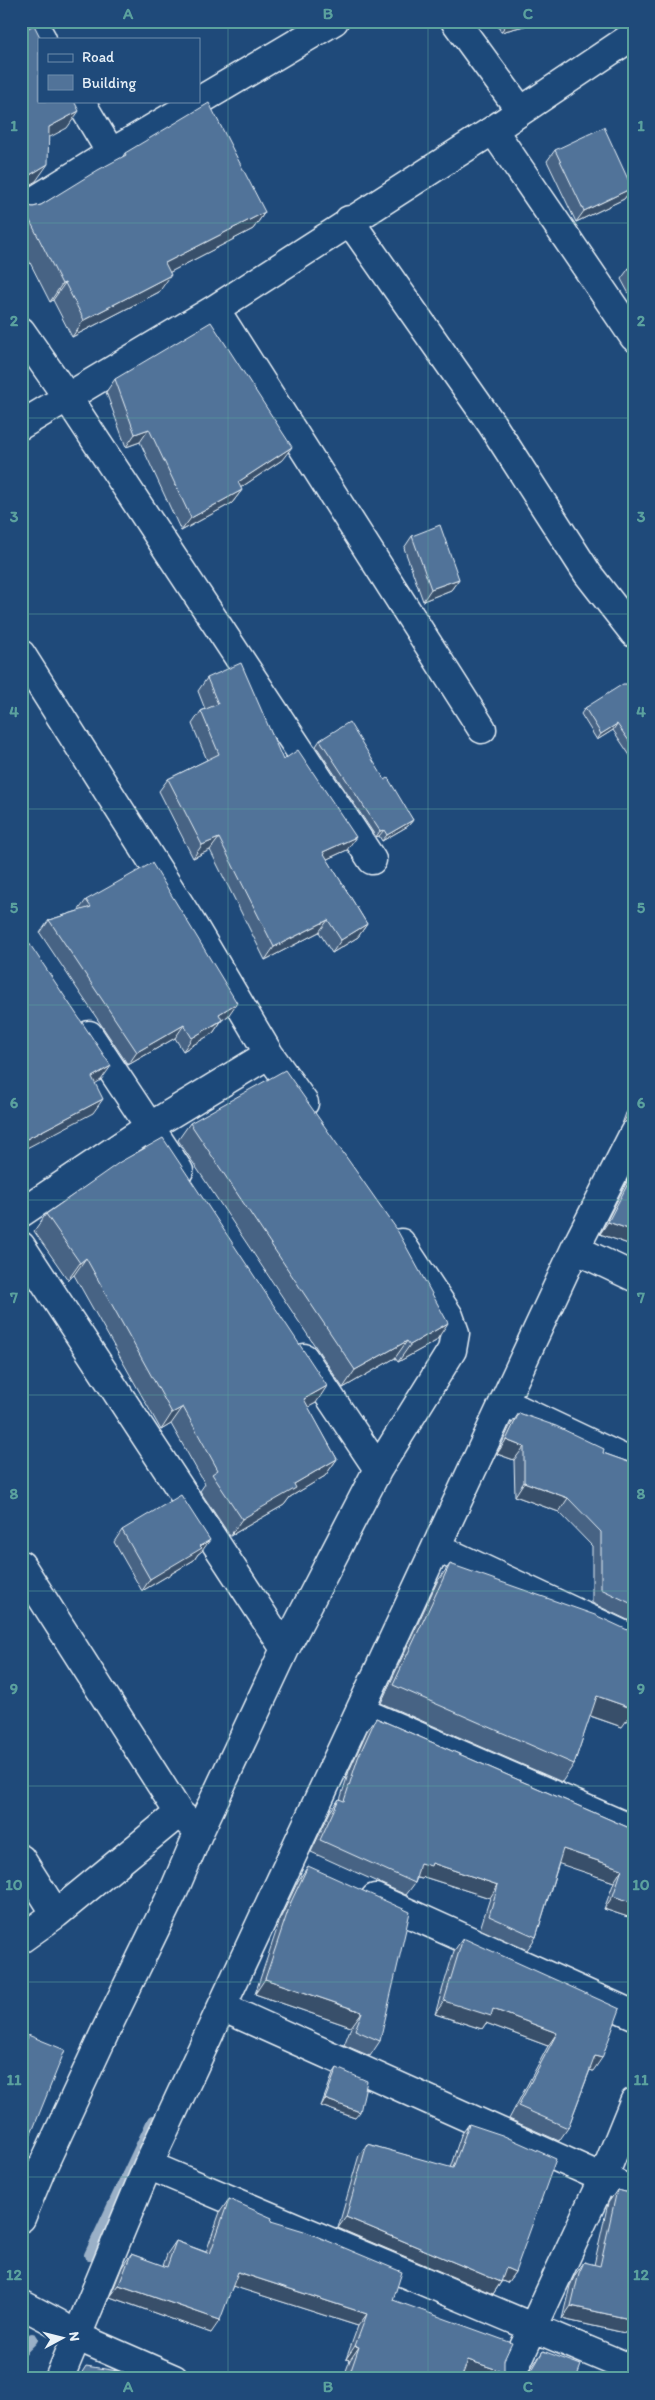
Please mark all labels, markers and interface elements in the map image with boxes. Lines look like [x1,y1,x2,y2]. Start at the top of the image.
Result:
text: A [122,4,134,23]
text: B [323,4,334,23]
text: C [523,4,534,23]
legend [38,38,200,102]
text: Road [82,48,115,66]
text: Building [82,74,136,92]
text: 1 [10,116,18,135]
text: 1 [637,116,645,135]
text: 2 [10,311,19,330]
text: 2 [637,311,646,330]
text: 3 [10,507,19,526]
text: 3 [637,507,646,526]
text: 4 [9,702,19,721]
text: 4 [636,702,646,721]
text: 5 [10,898,19,917]
text: 5 [637,898,646,917]
text: 6 [10,1093,19,1112]
text: 6 [637,1093,646,1112]
text: 7 [9,1288,18,1307]
text: 7 [636,1288,645,1307]
text: 8 [10,1484,19,1503]
text: 8 [637,1484,646,1503]
text: 9 [10,1679,18,1698]
text: 9 [637,1679,645,1698]
text: 10 [5,1875,23,1894]
text: 10 [632,1875,650,1894]
text: 11 [7,2070,22,2089]
text: 11 [634,2070,649,2089]
text: 12 [6,2265,23,2284]
text: 12 [633,2265,650,2284]
north arrow [38,2312,88,2362]
text: N [65,2331,83,2342]
text: A [122,2377,134,2396]
text: B [323,2377,334,2396]
text: C [523,2377,534,2396]

